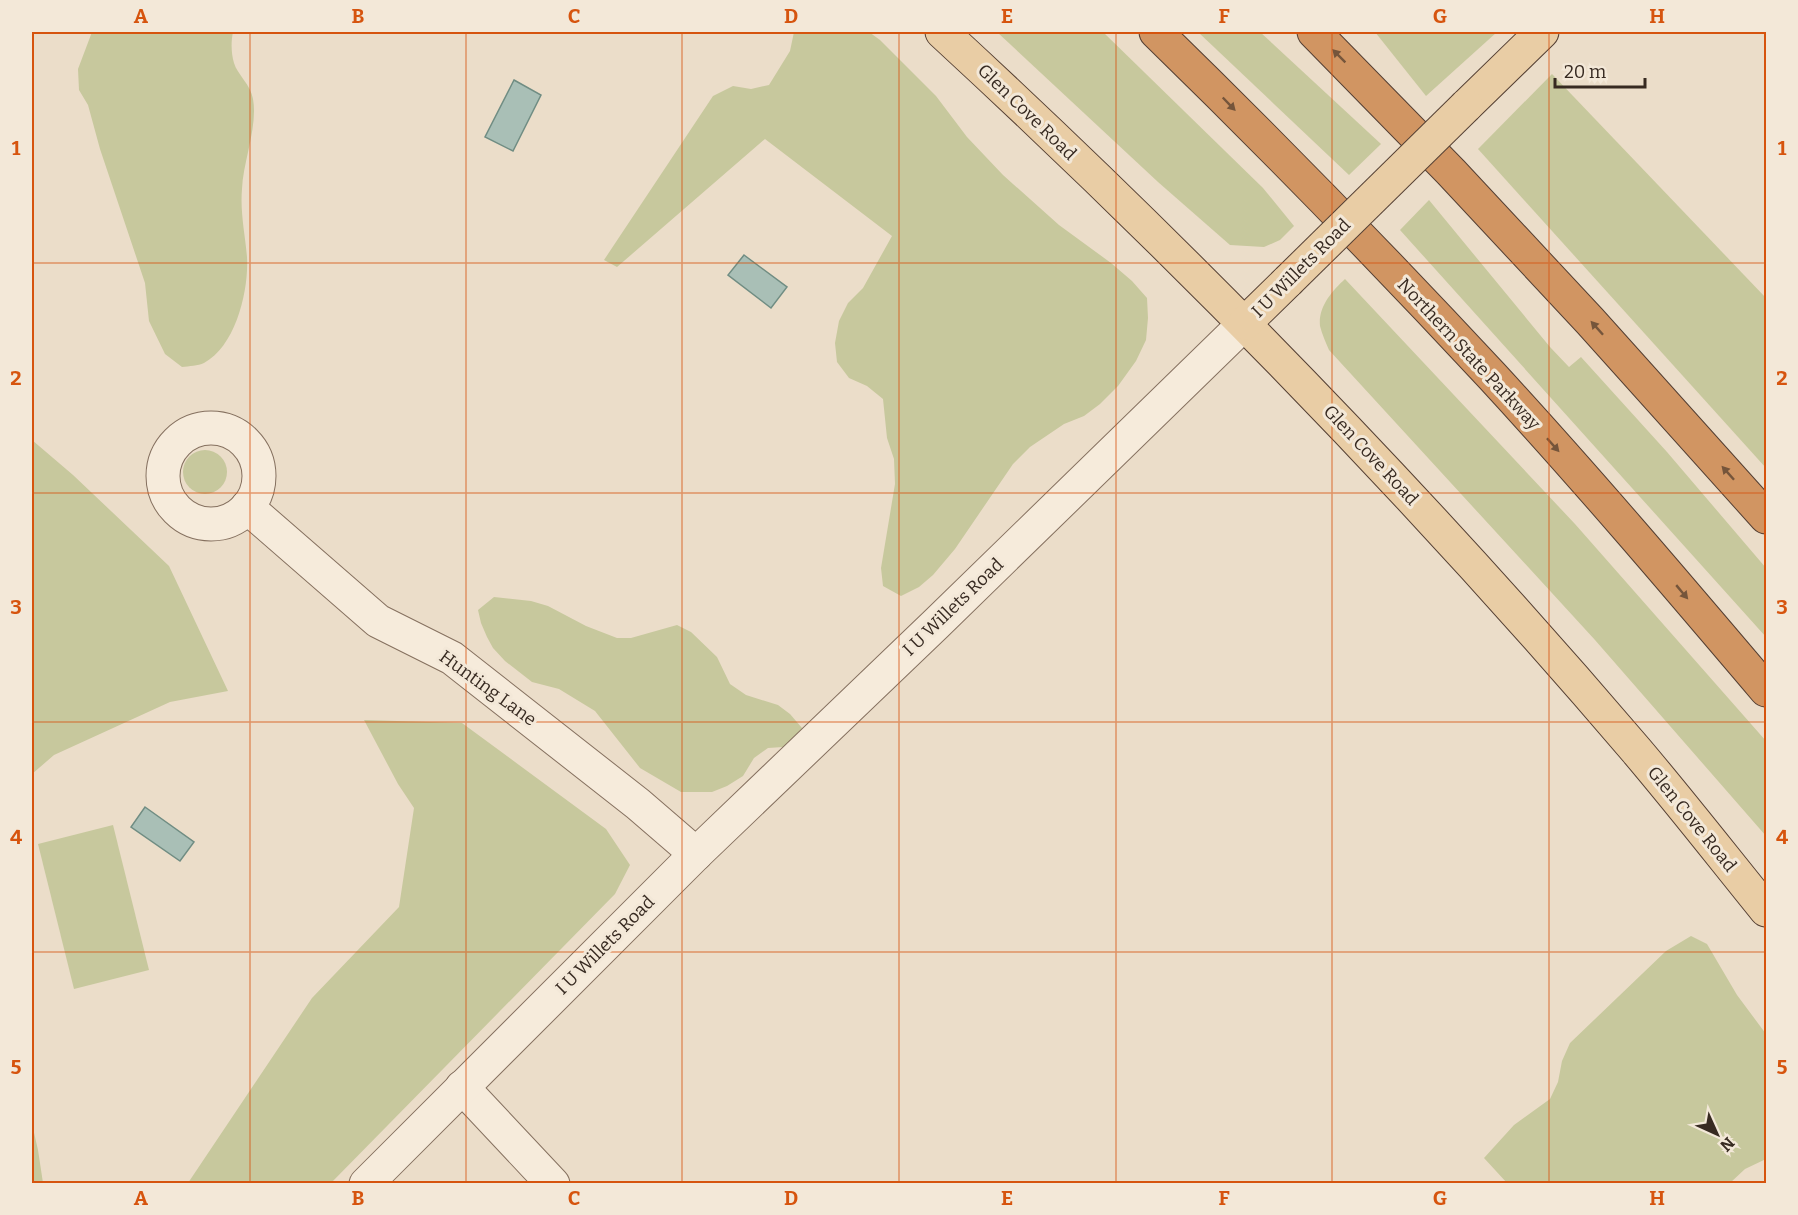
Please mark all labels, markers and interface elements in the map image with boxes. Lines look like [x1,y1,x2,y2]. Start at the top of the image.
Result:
text: A [134,4,149,28]
text: B [352,4,365,28]
text: C [568,4,580,28]
text: D [784,4,798,28]
text: E [1001,4,1013,28]
text: F [1218,4,1230,28]
text: G [1433,4,1447,28]
text: H [1649,4,1665,28]
one-way arrow [1332,49,1346,64]
scale bar [1555,51,1645,89]
street label: Glen Cove Road [973,59,1081,165]
text: 20 m [1564,61,1606,83]
one-way arrow [1222,97,1236,111]
text: 1 [12,136,21,160]
text: 1 [1778,136,1787,160]
street label: I U Willets Road [1247,214,1355,322]
street label: Northern State Parkway [1393,274,1545,435]
one-way arrow [1590,321,1604,336]
text: 2 [10,366,22,390]
text: 2 [1776,366,1788,390]
street label: Glen Cove Road [1319,400,1423,510]
one-way arrow [1546,438,1560,453]
one-way arrow [1722,466,1735,481]
street label: I U Willets Road [898,553,1008,660]
one-way arrow [1676,584,1689,600]
text: 3 [10,595,22,619]
text: 3 [1776,595,1788,619]
street label: Hunting Lane [435,645,541,731]
street label: Glen Cove Road [1643,762,1741,876]
text: 4 [10,825,22,849]
text: 4 [1776,825,1788,849]
street label: I U Willets Road [551,891,659,999]
text: 5 [11,1055,22,1079]
text: 5 [1777,1055,1788,1079]
north arrow [1687,1104,1747,1164]
text: N [1716,1133,1738,1155]
text: A [134,1186,149,1210]
text: B [352,1186,365,1210]
text: C [568,1186,580,1210]
text: D [784,1186,798,1210]
text: E [1001,1186,1013,1210]
text: F [1218,1186,1230,1210]
text: G [1433,1186,1447,1210]
text: H [1649,1186,1665,1210]

